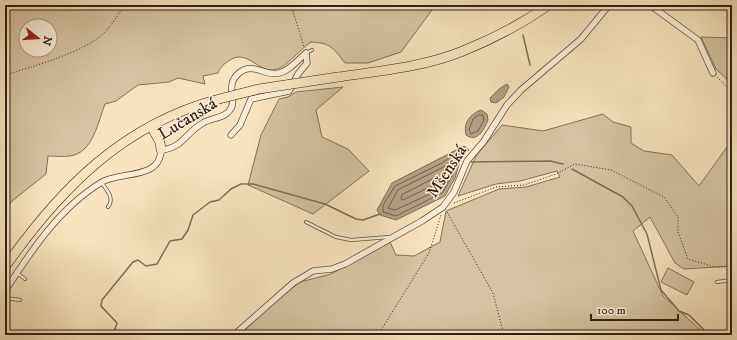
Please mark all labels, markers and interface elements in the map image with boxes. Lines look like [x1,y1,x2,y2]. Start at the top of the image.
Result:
north arrow [18,18,58,58]
text: N [39,34,55,47]
street label: Lučanská [154,92,222,145]
street label: Mšenská [422,140,472,202]
scale bar [591,296,678,322]
text: 100 m [597,303,626,318]

